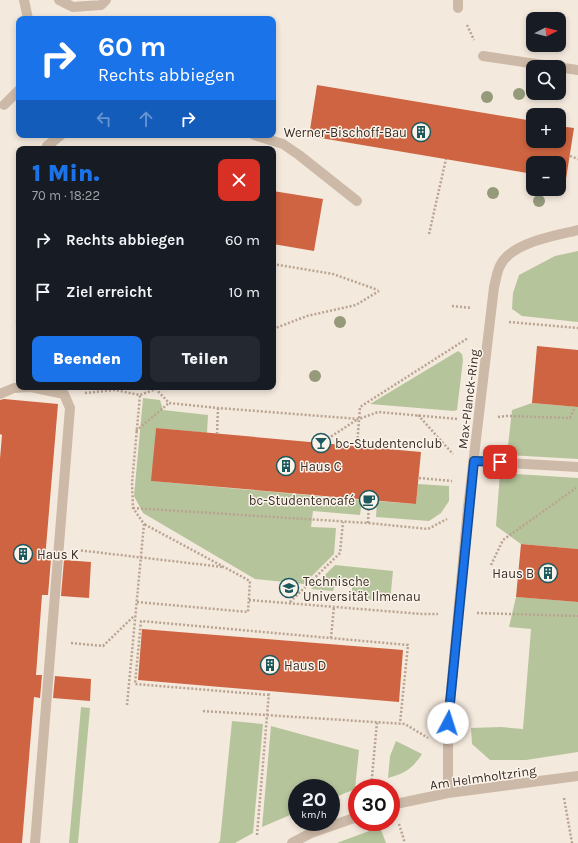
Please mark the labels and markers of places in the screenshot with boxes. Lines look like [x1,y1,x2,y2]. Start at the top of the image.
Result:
building icon: Werner-Bischoff-Bau [410,121,432,143]
place label: Werner-Bischoff-Bau [284,125,407,140]
bar icon: bc-Studentenclub [310,432,332,454]
place label: bc-Studentenclub [335,436,442,451]
pin [483,445,517,479]
building icon: Haus C [275,455,297,477]
place label: Haus C [300,459,342,474]
cafe icon: bc-Studentencafé [358,489,380,511]
place label: bc-Studentencafé [249,493,355,508]
building icon: Haus K [12,543,34,565]
place label: Haus K [37,547,79,562]
building icon: Haus B [537,562,559,584]
place label: Haus B [492,566,534,581]
place label: Technische Universität Ilmenau [303,574,421,604]
school or university icon: Technische Universität Ilmenau [278,577,300,599]
building icon: Haus D [259,654,281,676]
place label: Haus D [284,658,326,673]

